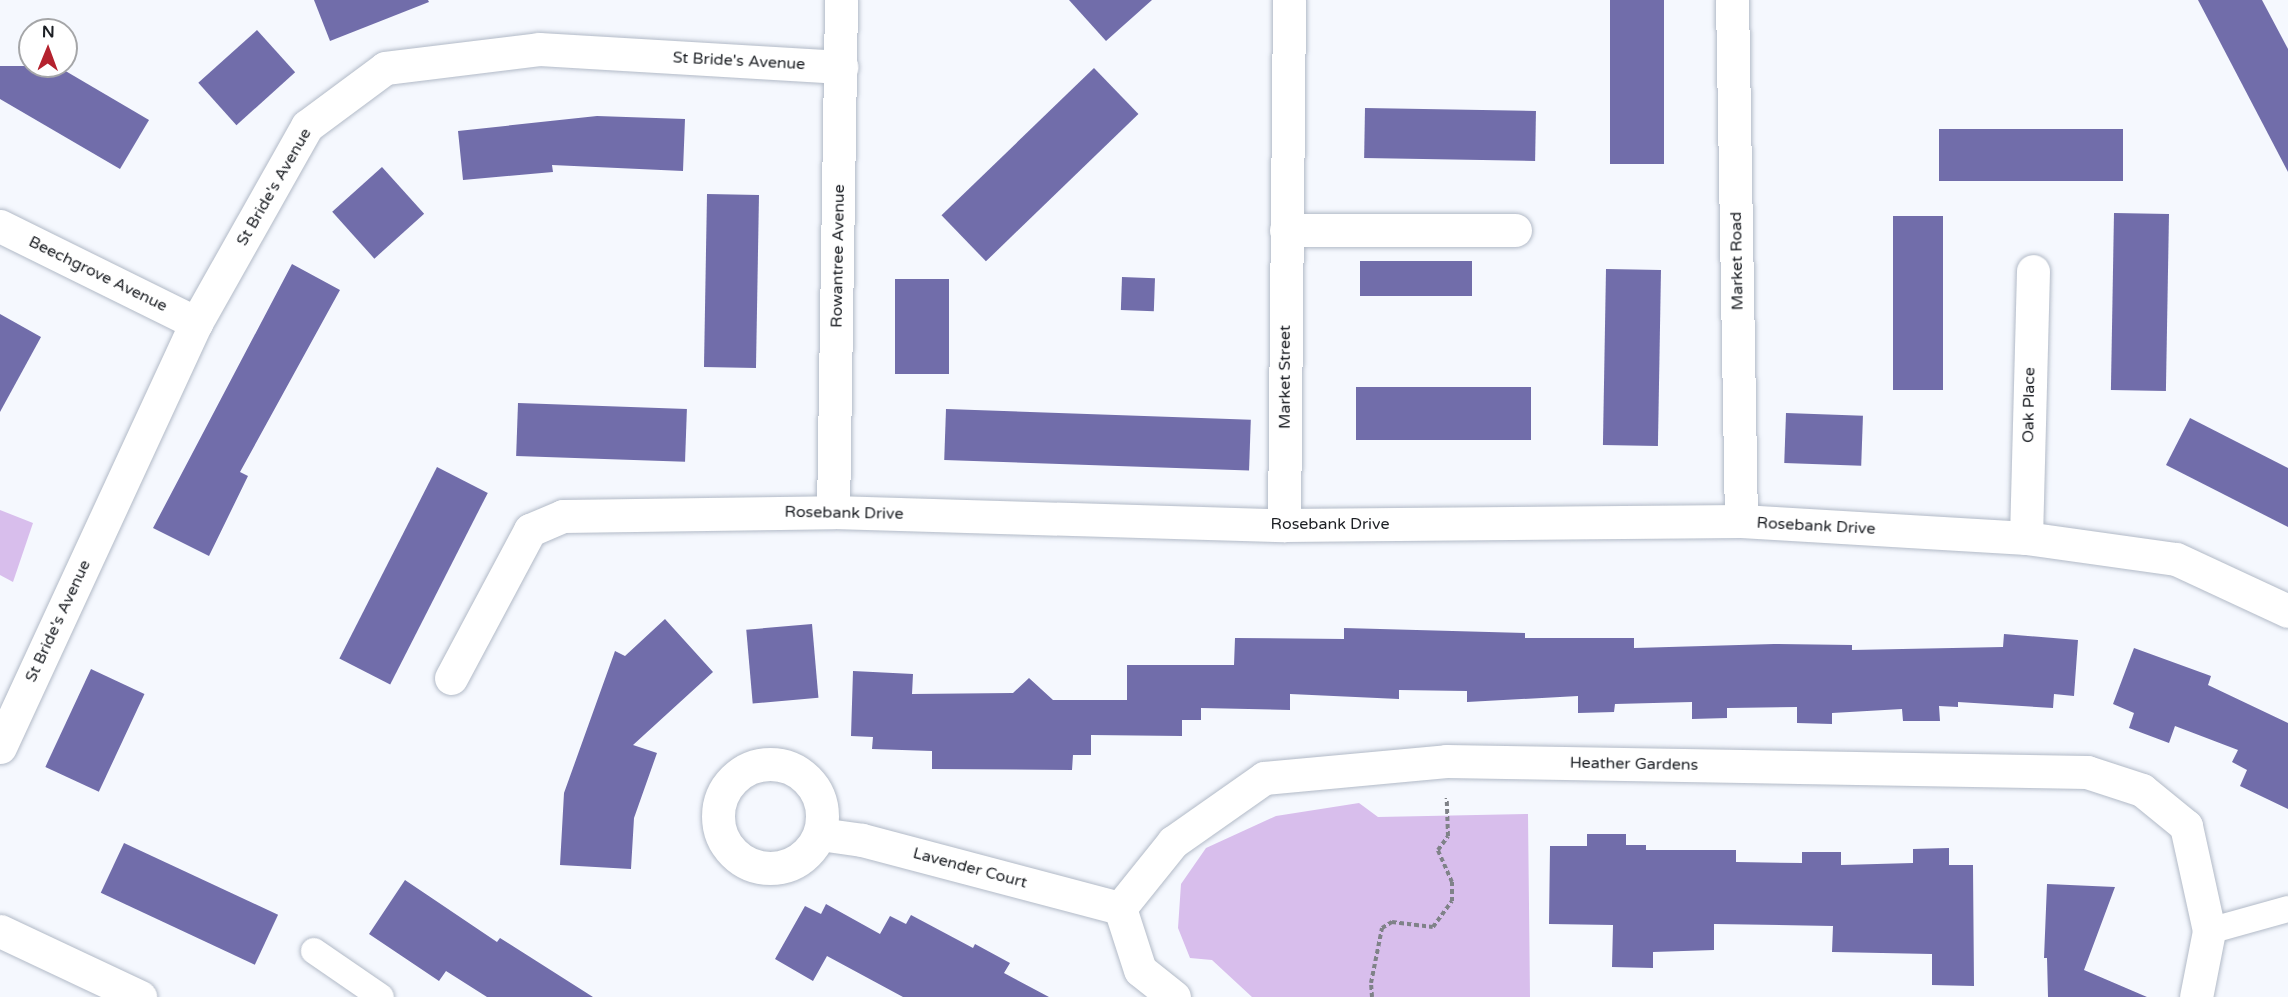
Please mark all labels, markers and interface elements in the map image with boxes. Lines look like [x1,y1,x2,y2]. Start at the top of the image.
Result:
north arrow [18,18,78,78]
text: N [42,22,55,42]
street label: St Bride's Avenue [672,48,806,74]
street label: St Bride's Avenue [233,125,315,249]
street label: Rowantree Avenue [827,184,849,328]
street label: Market Road [1727,211,1747,311]
street label: Beechgrove Avenue [26,232,170,316]
street label: Market Street [1275,325,1295,429]
street label: Oak Place [2019,367,2039,443]
street label: Rosebank Drive [784,502,904,524]
street label: Rosebank Drive [1756,513,1876,539]
street label: Rosebank Drive [1271,514,1389,534]
street label: St Bride's Avenue [21,557,95,685]
street label: Heather Gardens [1570,753,1698,775]
street label: Lavender Court [911,844,1029,892]

